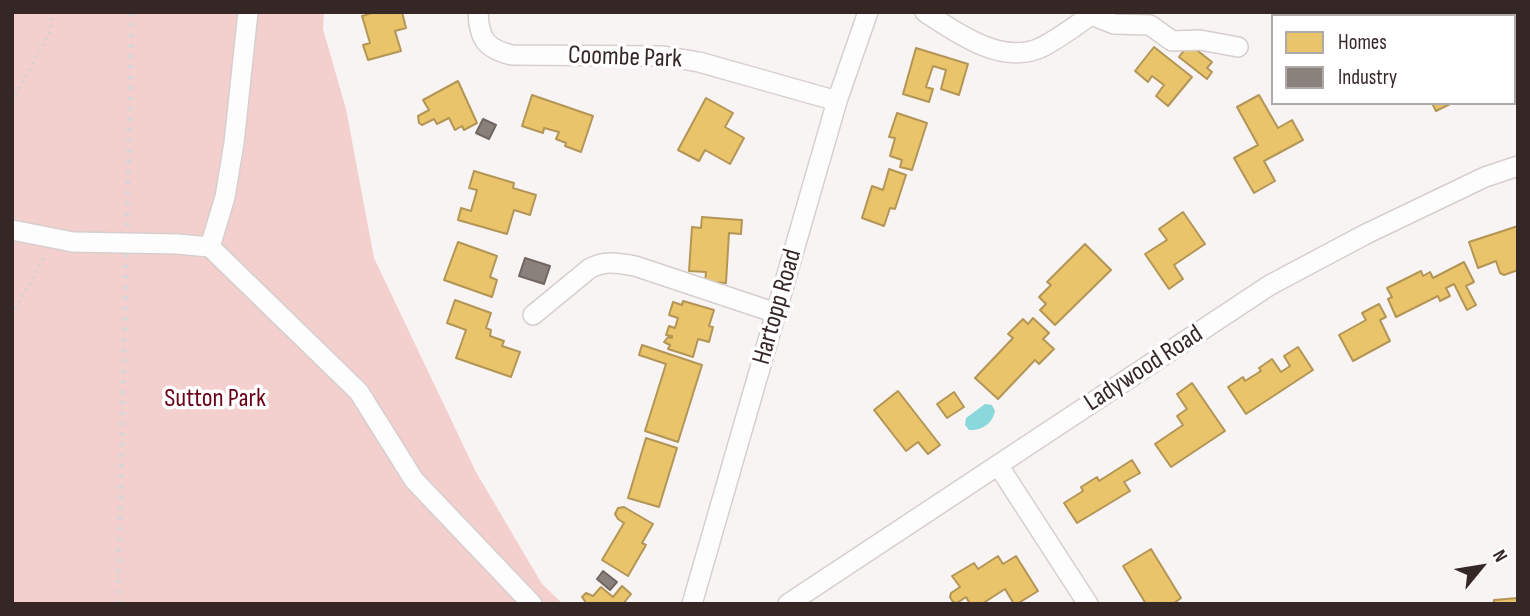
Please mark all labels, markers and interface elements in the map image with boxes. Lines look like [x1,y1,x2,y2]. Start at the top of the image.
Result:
legend [1271,14,1516,105]
text: Homes [1338,30,1387,55]
street label: Coombe Park [567,40,683,76]
text: Industry [1338,65,1397,90]
street label: Hartopp Road [747,246,809,368]
street label: Ladywood Road [1079,319,1209,419]
park label: Sutton Park [164,383,266,415]
north arrow [1446,532,1516,602]
text: N [1487,546,1512,566]

